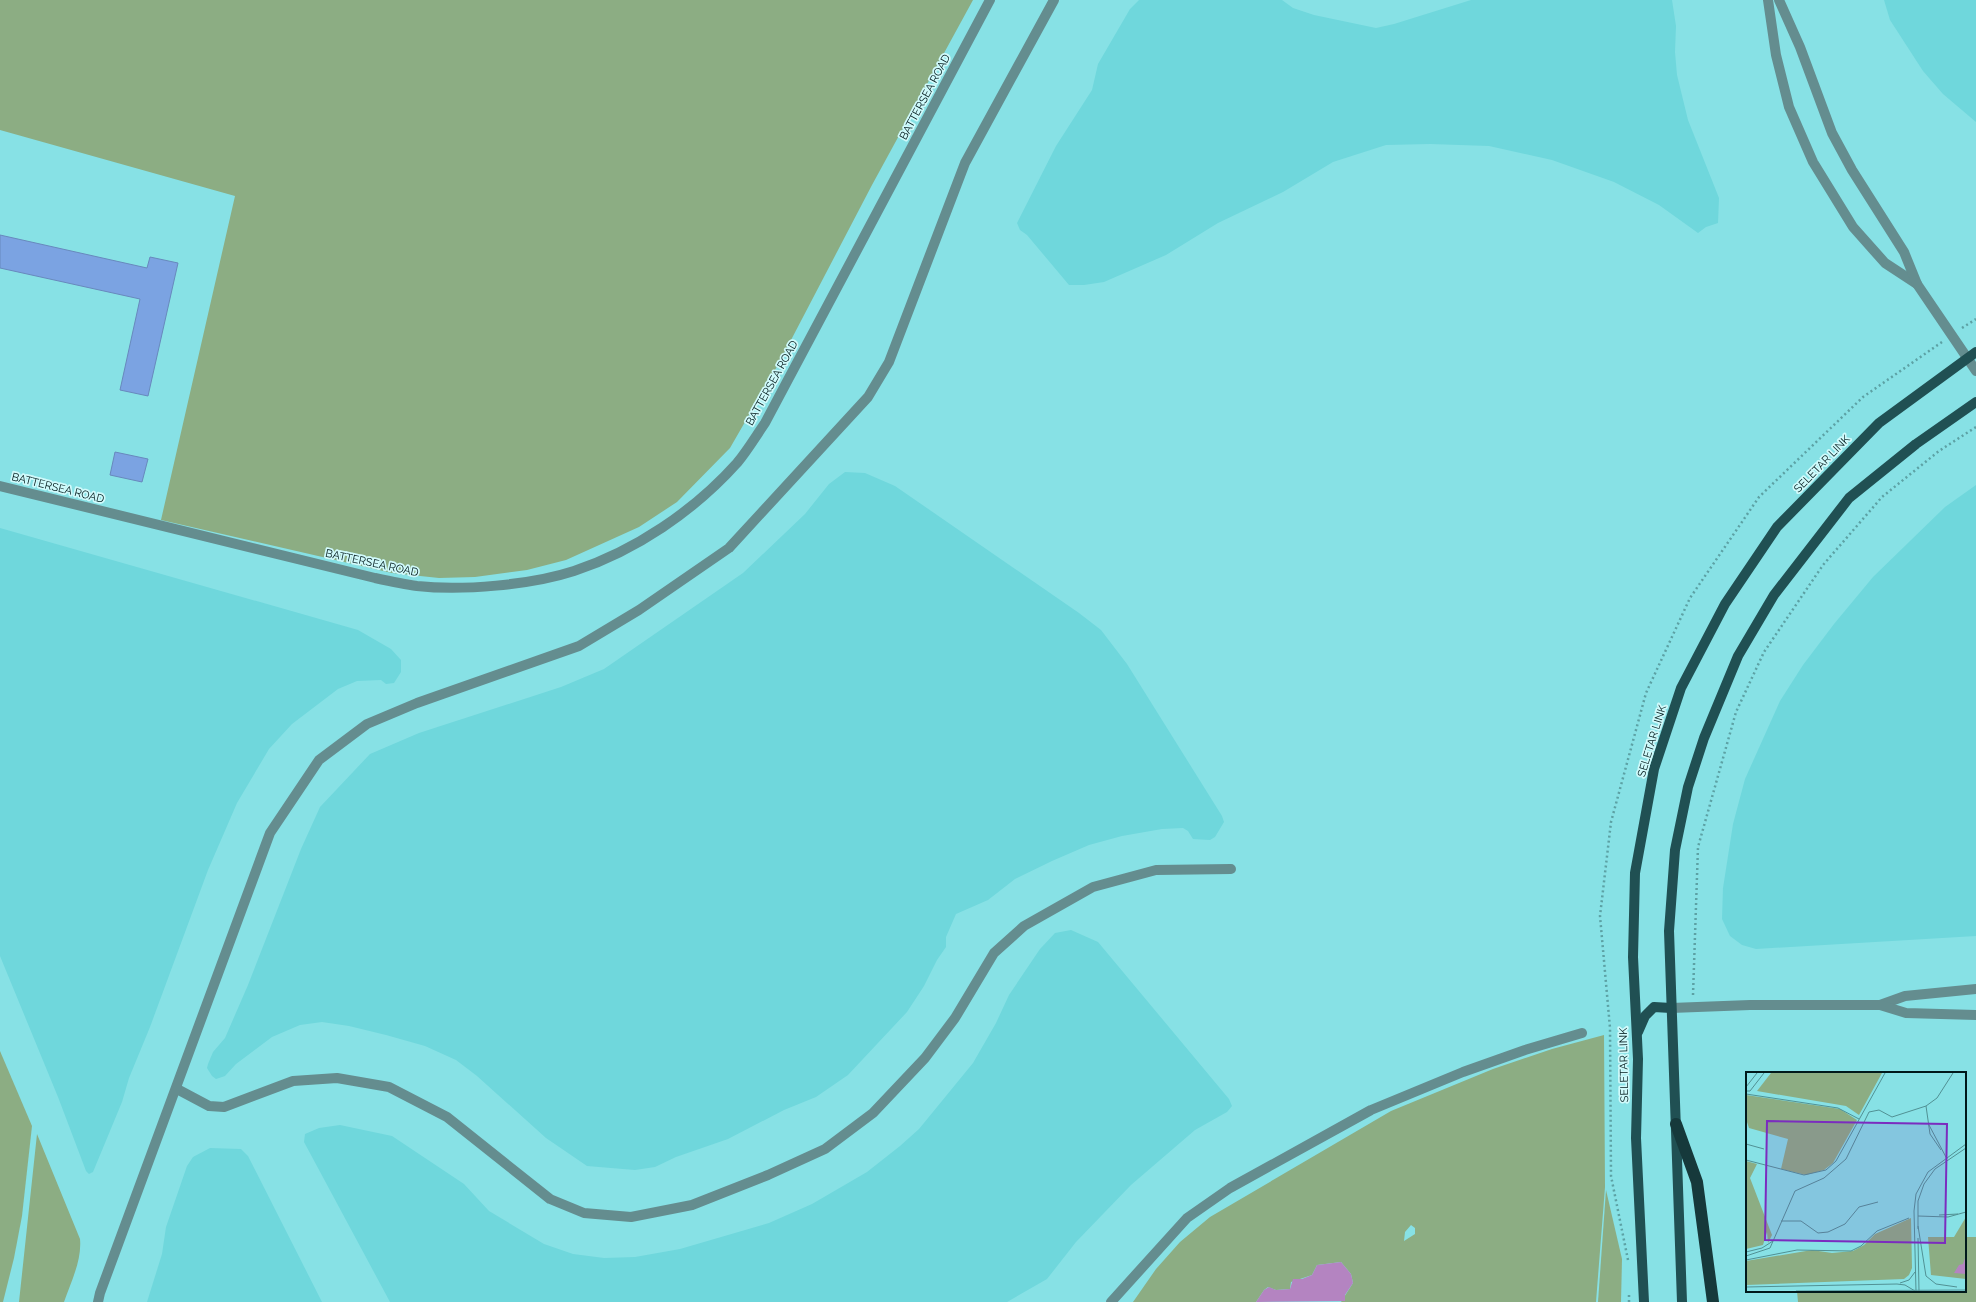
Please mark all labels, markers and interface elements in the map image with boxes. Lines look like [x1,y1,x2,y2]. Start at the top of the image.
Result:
street label: BATTERSEA ROAD [897,52,953,142]
street label: BATTERSEA ROAD [743,338,801,428]
street label: SELETAR LINK [1791,432,1853,495]
street label: BATTERSEA ROAD [10,470,106,506]
street label: BATTERSEA ROAD [324,547,420,579]
street label: SELETAR LINK [1635,703,1669,779]
street label: SELETAR LINK [1617,1027,1631,1102]
inset map [1746,1072,1966,1292]

